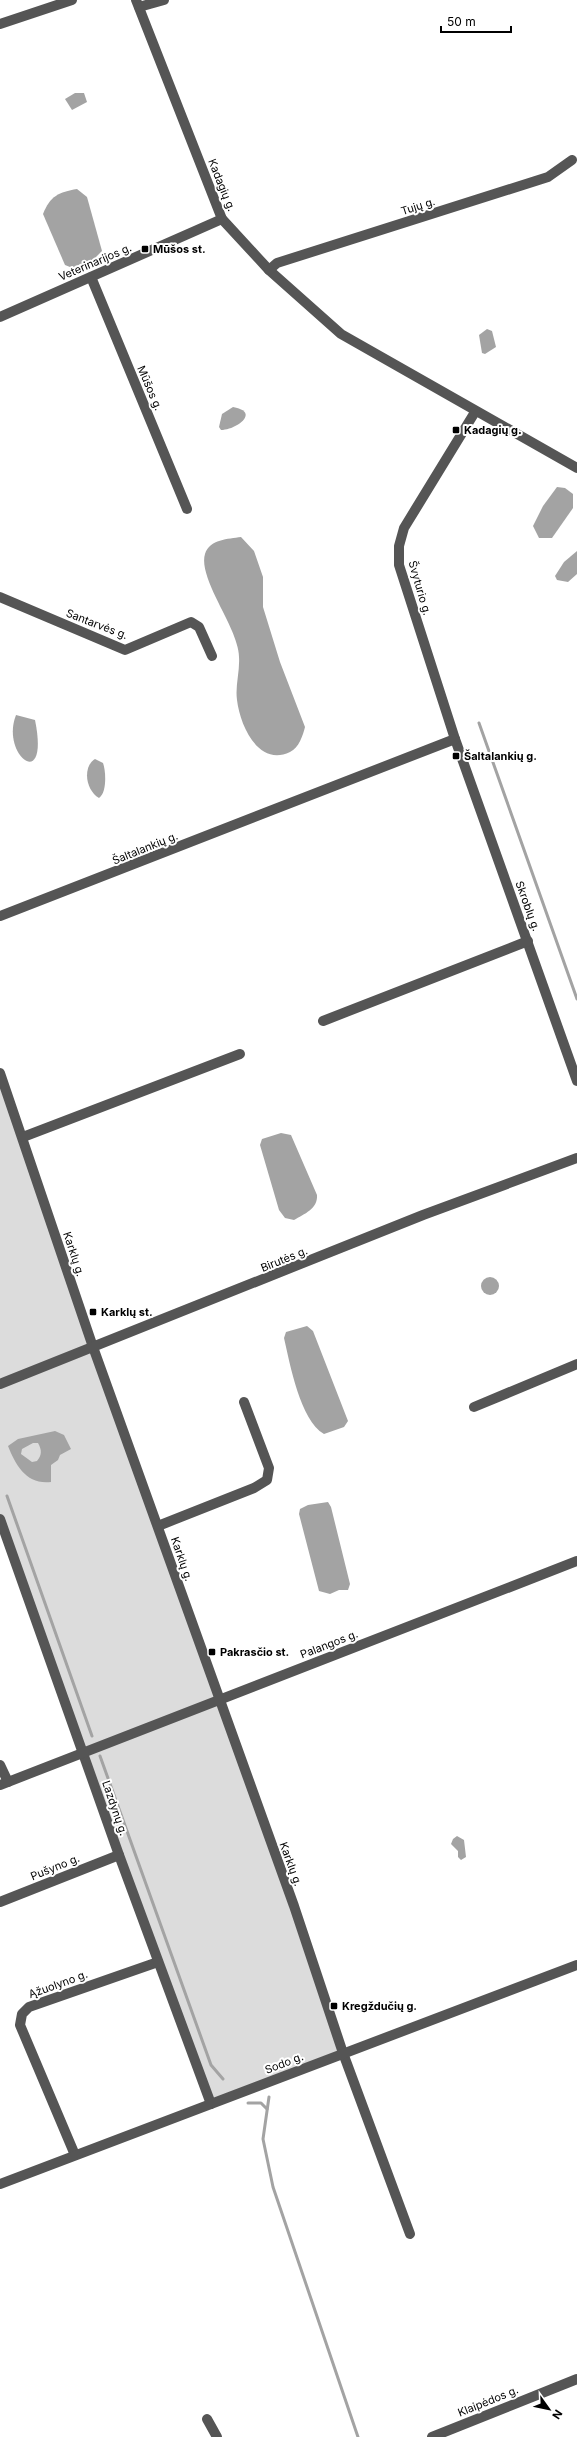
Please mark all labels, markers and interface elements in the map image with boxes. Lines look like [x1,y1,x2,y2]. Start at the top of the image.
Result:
scale bar [441,8,511,34]
text: 50 m [447,14,476,29]
street label: Kadagių g. [205,157,239,213]
street label: Tujų g. [399,194,437,218]
street label: Veterinarijos g. [56,240,134,284]
place label: Mūšos st. [153,242,206,256]
marker: Mūšos st. [140,244,150,254]
street label: Mūšos g. [134,363,166,413]
place label: Kadagių g. [464,423,522,437]
marker: Kadagių g. [451,425,461,435]
street label: Švyturio g. [406,559,434,617]
street label: Santarvės g. [64,606,130,642]
place label: Šaltalankių g. [464,749,537,763]
marker: Šaltalankių g. [451,751,461,761]
street label: Šaltalankių g. [110,829,180,867]
street label: Skroblų g. [512,879,544,933]
street label: Karklų g. [60,1230,88,1278]
street label: Birutės g. [259,1243,309,1275]
place label: Karklų st. [101,1305,153,1319]
marker: Karklų st. [88,1307,98,1317]
street label: Karklų g. [168,1535,196,1583]
street label: Palangos g. [298,1627,360,1661]
place label: Pakrasčio st. [220,1645,289,1659]
marker: Pakrasčio st. [207,1647,217,1657]
street label: Lazdynų g. [99,1779,131,1837]
street label: Karklų g. [277,1840,305,1888]
street label: Pušyno g. [28,1851,82,1883]
street label: Ąžuolyno g. [27,1967,89,2001]
place label: Kregždučių g. [342,1999,417,2013]
marker: Kregždučių g. [329,2001,339,2011]
street label: Sodo g. [263,2049,305,2077]
street label: Klaipėdos g. [456,2382,520,2420]
north arrow [529,2389,569,2429]
text: N [549,2407,566,2422]

